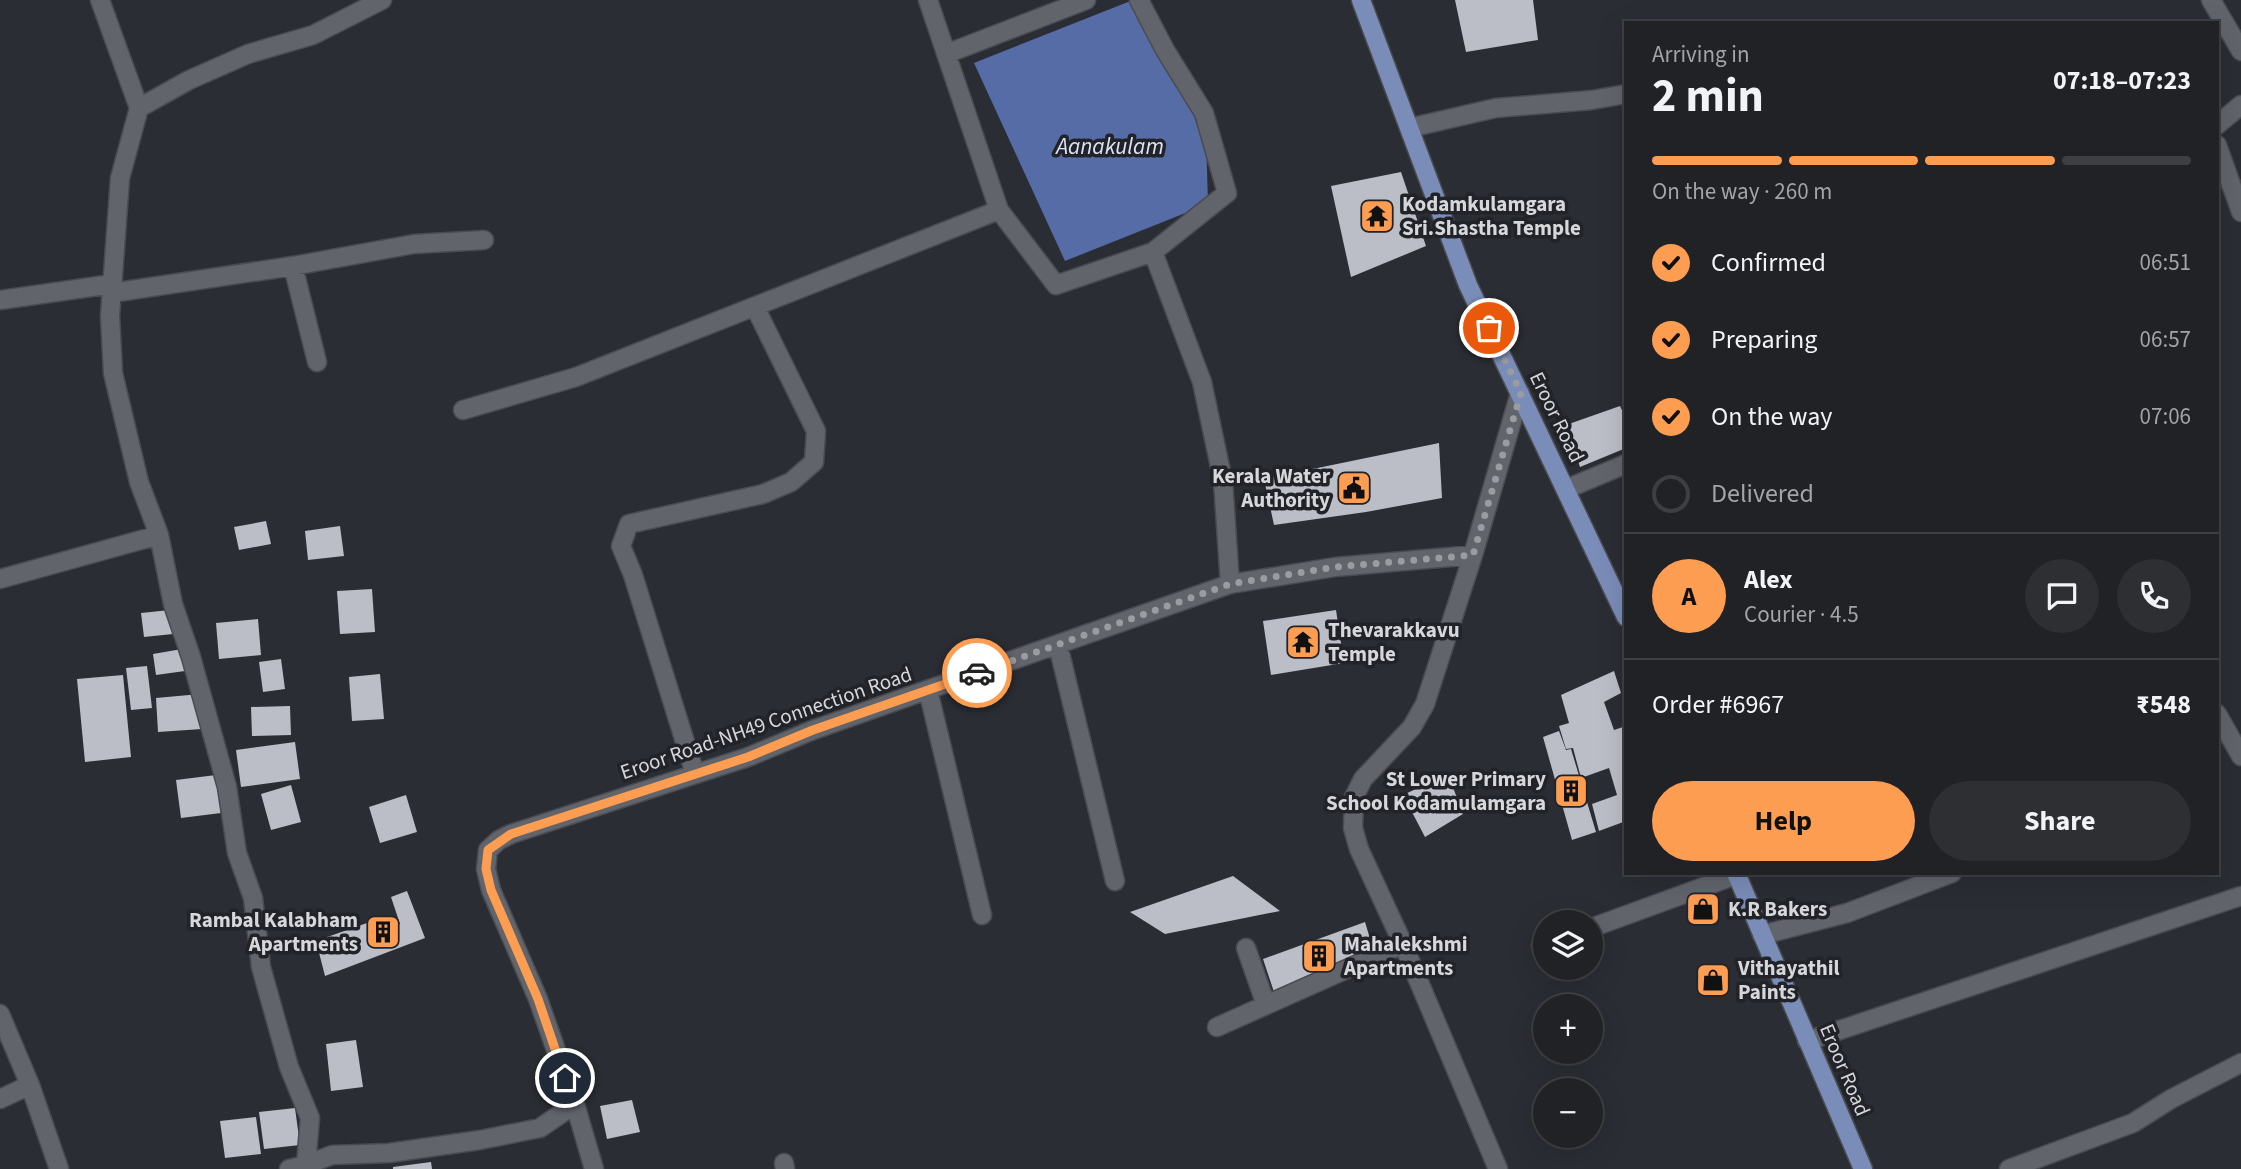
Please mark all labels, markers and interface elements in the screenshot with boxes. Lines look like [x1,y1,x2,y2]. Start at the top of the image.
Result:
text: Arriving in [1652,38,1750,71]
text: 07:18–07:23 [2053,62,2191,99]
text: 2 min [1652,64,1764,129]
water label: Aanakulam [1054,130,1164,163]
text: On the way · 260 m [1652,175,1832,208]
place label: Kodamkulamgara Sri.Shastha Temple [1402,189,1581,243]
temple icon: Kodamkulamgara Sri.Shastha Temple [1358,197,1396,235]
icon: check [1652,244,1690,282]
text: Confirmed [1711,244,1826,281]
text: 06:51 [2140,246,2191,279]
pin [1459,298,1519,358]
icon: bag [1470,309,1508,347]
icon: check [1652,321,1690,359]
text: Preparing [1711,321,1817,358]
text: 06:57 [2140,323,2191,356]
street label: Eroor Road [1522,367,1592,467]
icon: check [1652,398,1690,436]
text: On the way [1711,398,1832,435]
text: 07:06 [2140,400,2191,433]
place label: Kerala Water Authority [1212,461,1331,515]
public building icon: Kerala Water Authority [1335,469,1373,507]
text: Delivered [1711,475,1814,512]
button: chat [2025,559,2099,633]
button: phone [2117,559,2191,633]
text: Alex [1744,561,1793,598]
text: A [1682,578,1696,615]
text: Courier · 4.5 [1744,598,1859,631]
place label: Thevarakkavu Temple [1328,615,1460,669]
temple icon: Thevarakkavu Temple [1284,623,1322,661]
courier [942,638,1012,708]
icon: car [958,654,996,692]
street label: Eroor Road-NH49 Connection Road [616,659,916,787]
text: Order #6967 [1652,686,1784,723]
text: ₹548 [2136,686,2191,723]
place label: St Lower Primary School Kodamulamgara [1326,764,1546,818]
building icon: St Lower Primary School Kodamulamgara [1552,772,1590,810]
button: Help [1652,781,1915,861]
button: Share [1929,781,2191,861]
shop icon: K.R Bakers [1684,890,1722,928]
place label: K.R Bakers [1728,894,1827,924]
place label: Rambal Kalabham Apartments [189,905,358,959]
map controls [1533,910,1603,1148]
button: layers [1533,910,1603,980]
building icon: Rambal Kalabham Apartments [364,913,402,951]
place label: Mahalekshmi Apartments [1343,929,1468,983]
building icon: Mahalekshmi Apartments [1300,937,1338,975]
place label: Vithayathil Paints [1737,953,1840,1007]
shop icon: Vithayathil Paints [1694,961,1732,999]
button: + [1533,994,1603,1064]
street label: Eroor Road [1812,1019,1878,1121]
pin [535,1048,595,1108]
icon: home [546,1059,584,1097]
button: − [1533,1078,1603,1148]

